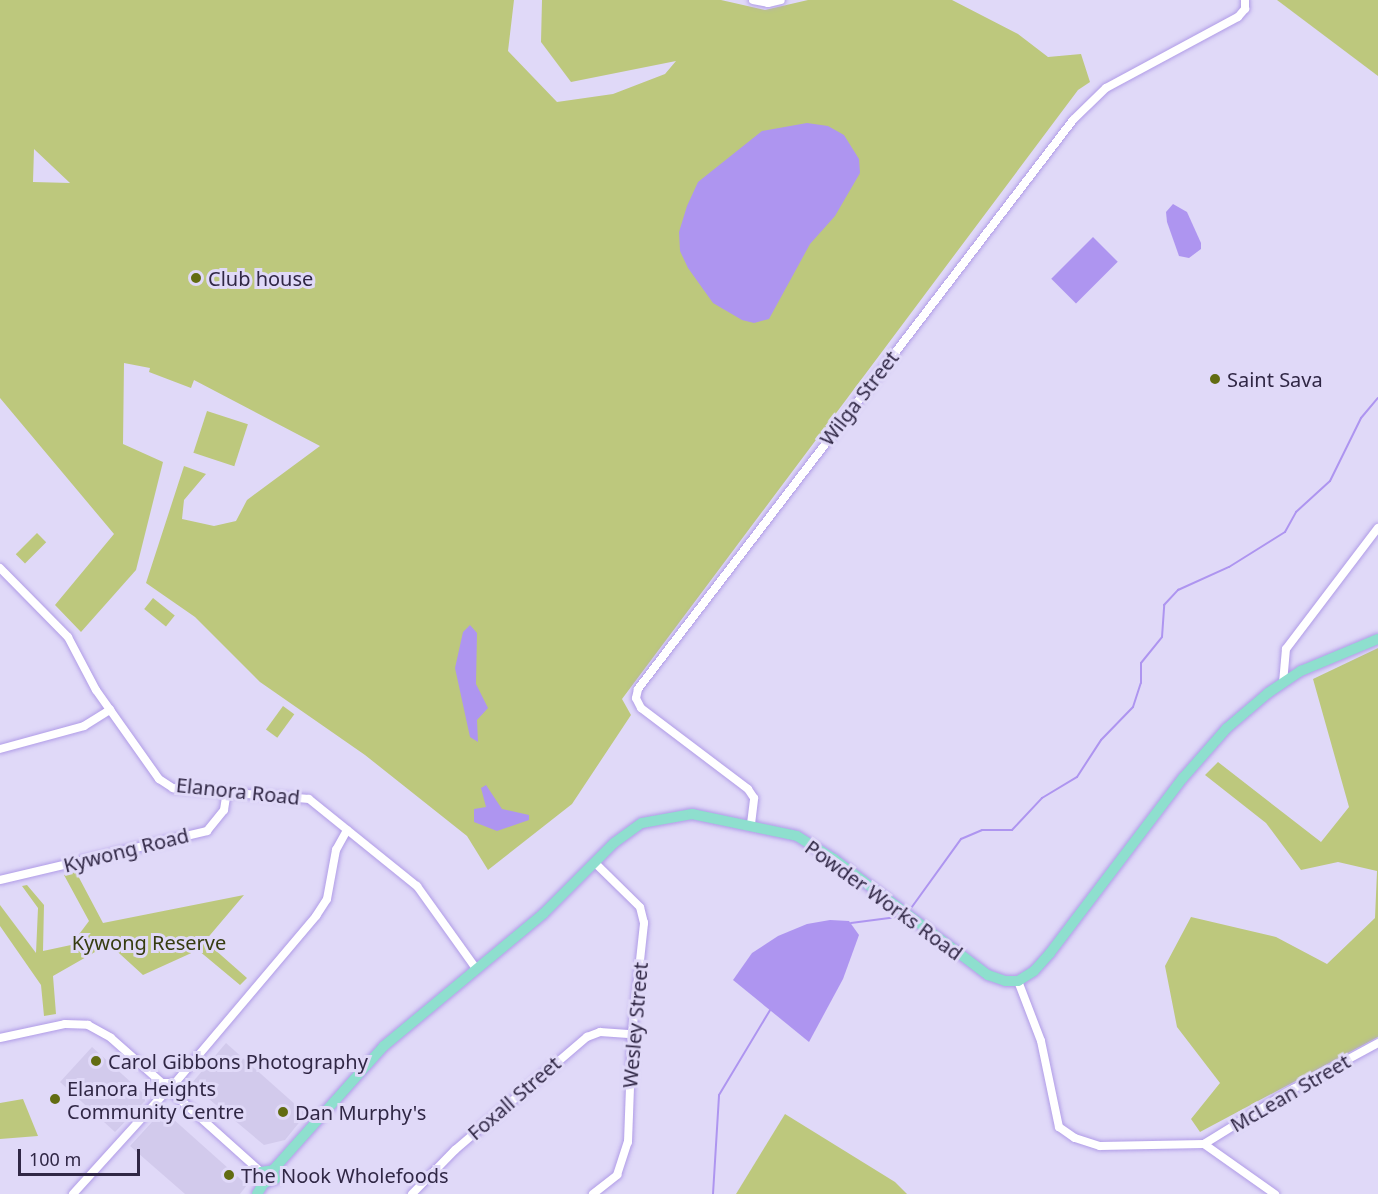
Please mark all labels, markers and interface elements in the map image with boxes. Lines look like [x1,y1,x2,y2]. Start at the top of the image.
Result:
place label: Club house [208,266,313,290]
marker: Club house [189,271,203,285]
street label: Wilga Street [815,346,903,450]
place label: Saint Sava [1227,367,1323,391]
marker: Saint Sava [1208,372,1222,386]
street label: Elanora Road [175,773,301,809]
street label: Kywong Road [61,823,191,877]
street label: Powder Works Road [801,835,967,965]
park label: Kywong Reserve [72,930,226,954]
street label: Wesley Street [618,961,652,1089]
place label: Carol Gibbons Photography [108,1049,368,1073]
street label: McLean Street [1226,1049,1354,1137]
street label: Foxall Street [463,1051,565,1145]
marker: Carol Gibbons Photography [89,1054,103,1068]
place label: Elanora Heights Community Centre [67,1076,244,1123]
marker: Elanora Heights Community Centre [48,1092,62,1106]
place label: Dan Murphy's [295,1100,426,1124]
marker: Dan Murphy's [276,1105,290,1119]
scale bar [21,1137,142,1175]
text: 100 m [29,1147,81,1171]
place label: The Nook Wholefoods [241,1163,449,1187]
marker: The Nook Wholefoods [222,1168,236,1182]

